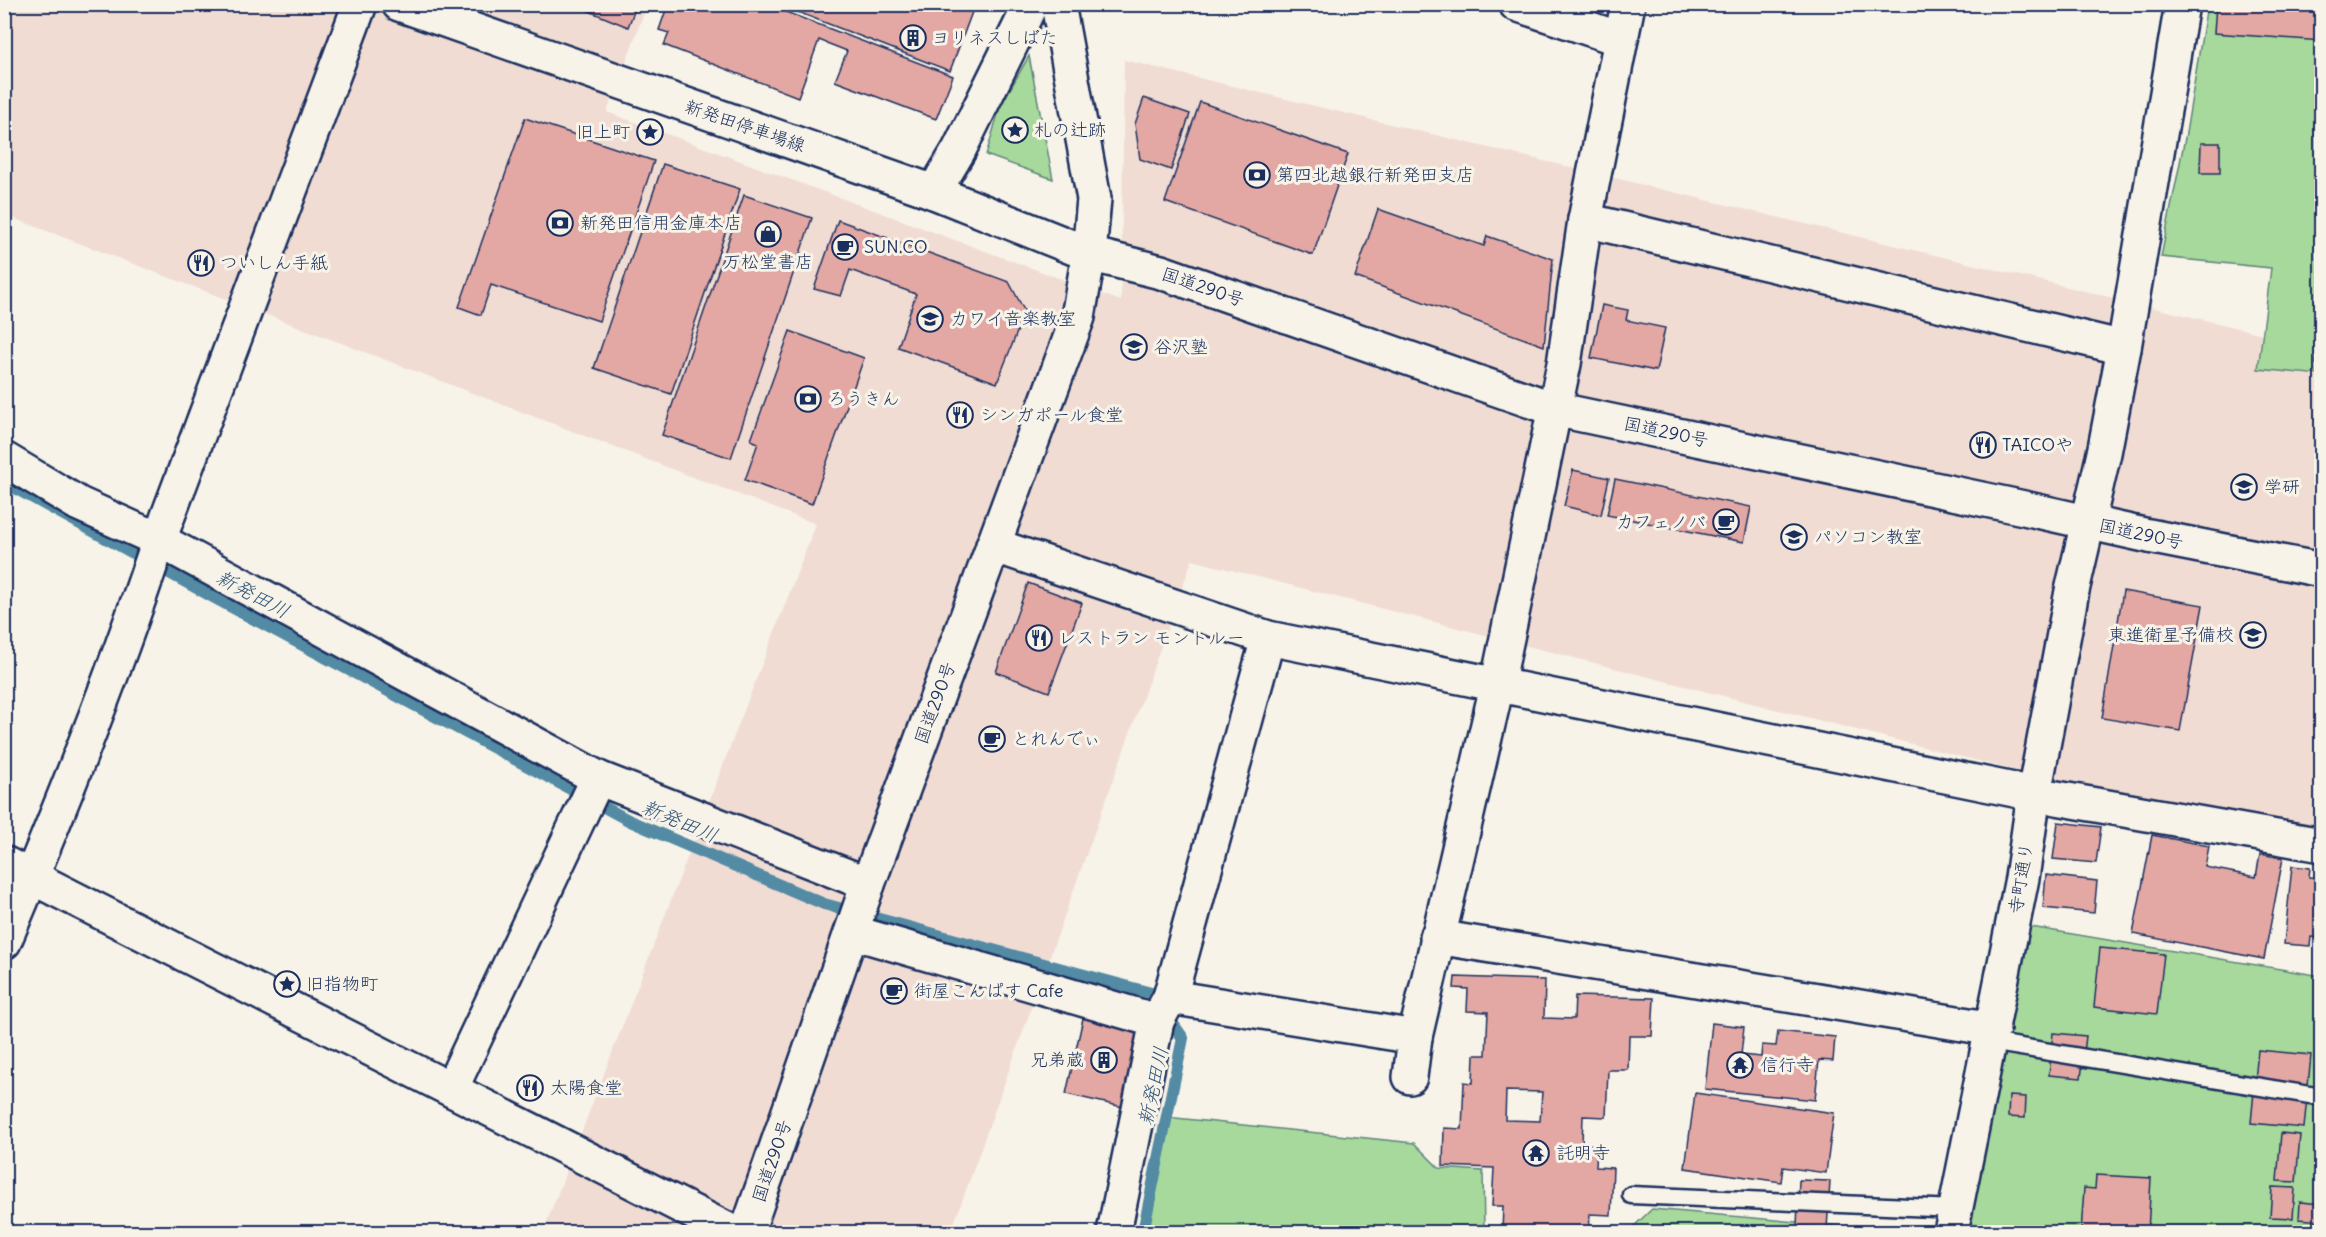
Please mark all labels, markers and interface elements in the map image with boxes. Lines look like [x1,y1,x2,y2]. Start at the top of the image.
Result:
building icon: ヨリネスしばた [898,23,928,53]
place label: ヨリネスしばた [932,26,1058,49]
street label: 新発田停車場線 [682,94,808,157]
place icon: 札の辻跡 [1000,115,1030,145]
place icon: 旧上町 [635,117,665,147]
place label: 札の辻跡 [1034,118,1106,141]
place label: 旧上町 [576,120,630,143]
bank icon: 第四北越銀行新発田支店 [1242,160,1272,190]
place label: 第四北越銀行新発田支店 [1276,163,1474,186]
bank icon: 新発田信用金庫本店 [545,208,575,238]
place label: 新発田信用金庫本店 [580,211,742,234]
shop icon: 万松堂書店 [753,219,783,249]
cafe icon: SUN.CO [830,232,860,262]
place label: SUN.CO [864,235,928,258]
restaurant icon: ついしん手紙 [186,248,216,278]
place label: 万松堂書店 [723,250,813,273]
place label: ついしん手紙 [220,251,328,274]
street label: 国道290号 [1159,262,1248,311]
school or university icon: カワイ音楽教室 [915,304,945,334]
place label: カワイ音楽教室 [950,307,1076,330]
school or university icon: 谷沢塾 [1119,332,1149,362]
place label: 谷沢塾 [1154,335,1208,358]
bank icon: ろうきん [793,384,823,414]
place label: ろうきん [828,387,900,410]
restaurant icon: シンガポール食堂 [945,400,975,430]
place label: シンガポール食堂 [980,403,1123,426]
street label: 国道290号 [1622,411,1711,452]
restaurant icon: TAICOや [1968,430,1998,460]
place label: TAICOや [2002,433,2073,456]
school or university icon: 学研 [2229,472,2259,502]
place label: 学研 [2264,475,2300,498]
cafe icon: カフェノバ [1711,507,1741,537]
place label: カフェノバ [1616,510,1706,533]
street label: 国道290号 [2097,513,2186,554]
school or university icon: パソコン教室 [1779,522,1809,552]
place label: パソコン教室 [1814,525,1922,548]
water label: 新発田川 [212,564,294,623]
school or university icon: 東進衛星予備校 [2238,620,2268,650]
restaurant icon: レストラン モントルー [1024,623,1054,653]
place label: 東進衛星予備校 [2108,623,2234,646]
place label: レストラン モントルー [1058,626,1244,649]
street label: 国道290号 [909,658,960,747]
cafe icon: とれんでぃ [977,724,1007,754]
place label: とれんでぃ [1012,727,1101,750]
water label: 新発田川 [638,793,722,848]
street label: 寺町通り [2004,841,2037,915]
place icon: 旧指物町 [272,969,302,999]
place label: 旧指物町 [306,972,378,995]
cafe icon: 街屋こんぱす Cafe [879,976,909,1006]
place label: 街屋こんぱす Cafe [914,979,1063,1002]
water label: 新発田川 [1132,1044,1173,1128]
building icon: 兄弟蔵 [1089,1045,1119,1075]
place label: 兄弟蔵 [1030,1048,1084,1071]
temple icon: 信行寺 [1725,1050,1755,1080]
place label: 信行寺 [1760,1053,1814,1076]
restaurant icon: 太陽食堂 [515,1073,545,1103]
place label: 太陽食堂 [550,1076,622,1099]
street label: 国道290号 [747,1116,796,1205]
temple icon: 託明寺 [1521,1138,1551,1168]
place label: 託明寺 [1556,1141,1610,1164]

